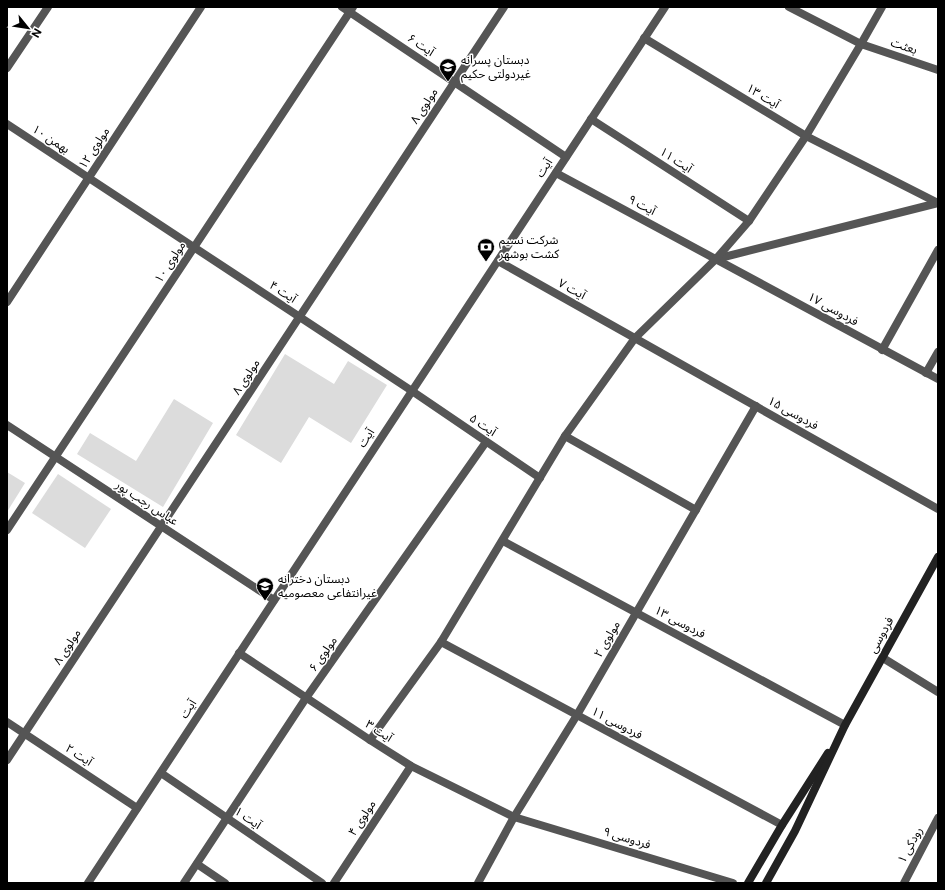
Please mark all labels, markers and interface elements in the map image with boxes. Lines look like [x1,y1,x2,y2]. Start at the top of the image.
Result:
north arrow [8,8,48,48]
text: N [29,26,44,40]
street label: آیت ۶ [405,31,437,59]
street label: بعثت [889,35,919,57]
place label: دبستان پسرانه غیردولتی حکیم [461,53,531,83]
school or university icon: دبستان پسرانه غیردولتی حکیم [438,57,458,82]
street label: آیت ۱۳ [744,81,783,112]
street label: مولوی ۸ [407,86,441,126]
street label: بهمن ۱۰ [30,122,72,156]
street label: مولوی ۱۲ [75,125,113,171]
street label: آیت ۱۱ [657,144,695,176]
street label: آیت [533,156,556,180]
street label: آیت ۹ [626,192,659,218]
place label: شرکت نسیم کشت بوشهر [498,233,560,261]
bank icon: شرکت نسیم کشت بوشهر [476,237,496,262]
street label: مولوی ۱۰ [151,239,189,285]
street label: آیت ۷ [556,276,589,303]
street label: آیت ۴ [267,278,300,306]
street label: فردوسی ۱۷ [805,289,861,329]
street label: مولوی ۸ [229,357,263,397]
street label: فردوسی ۱۵ [765,393,821,433]
street label: آیت ۵ [467,411,499,439]
street label: آیت [355,426,378,450]
street label: عباس رجب پور [112,477,181,529]
place label: دبستان دخترانه غیرانتفاعی معصومیه [278,572,377,600]
school or university icon: دبستان دخترانه غیرانتفاعی معصومیه [255,576,275,601]
street label: فردوسی ۱۳ [652,603,708,641]
street label: فردوسی [865,615,897,655]
street label: مولوی ۲ [591,618,623,660]
street label: مولوی ۸ [50,627,84,667]
street label: مولوی ۶ [306,634,340,674]
street label: آیت [177,697,200,721]
street label: فردوسی ۱۱ [589,704,645,742]
street label: آیت ۳ [363,717,396,745]
street label: آیت ۲ [63,741,96,769]
street label: مولوی ۴ [345,798,379,838]
street label: آیت ۱ [232,804,264,832]
street label: فردوسی ۹ [602,824,652,852]
street label: رودکی ۱ [895,824,925,866]

